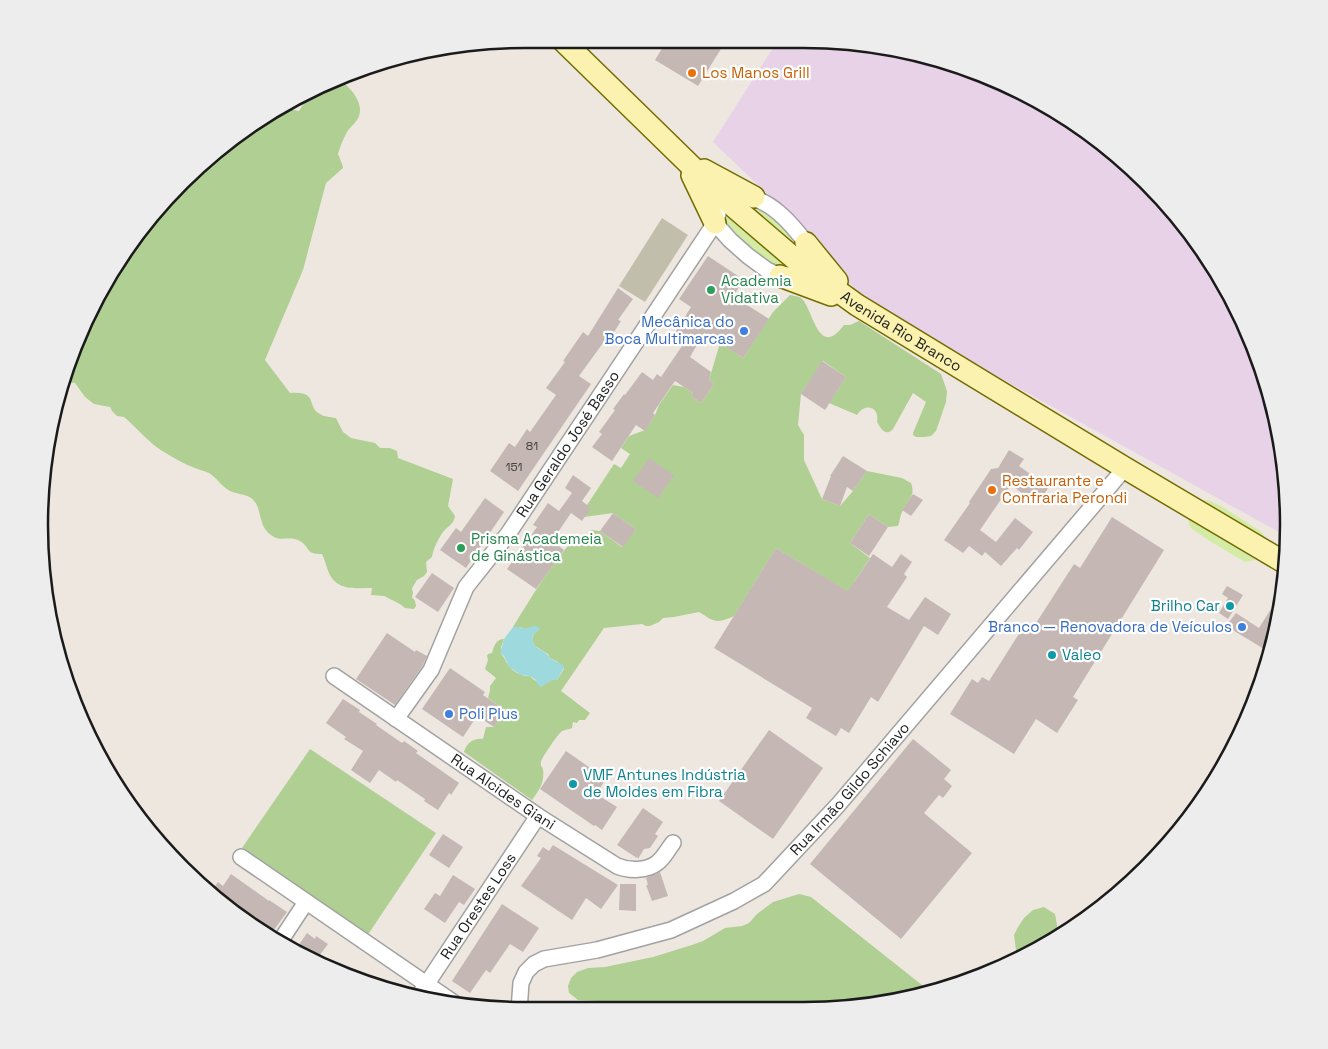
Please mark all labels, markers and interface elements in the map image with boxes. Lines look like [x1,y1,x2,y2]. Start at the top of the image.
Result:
place label: Los Manos Grill [702,63,810,82]
marker: Los Manos Grill [686,67,698,79]
place label: Academia Vidativa [721,271,792,307]
marker: Academia Vidativa [705,284,717,296]
street label: Avenida Rio Branco [837,286,965,375]
place label: Mecânica do Boca Multimarcas [605,312,734,348]
marker: Mecânica do Boca Multimarcas [738,325,750,337]
street label: Rua Geraldo José Basso [512,367,623,521]
house number: 81 [526,438,538,454]
house number: 151 [505,459,523,475]
place label: Restaurante e Confraria Perondi [1002,471,1127,507]
marker: Restaurante e Confraria Perondi [986,484,998,496]
place label: Prisma Academeia de Ginástica [471,529,602,565]
marker: Prisma Academeia de Ginástica [455,542,467,554]
place label: Brilho Car [1151,596,1220,615]
marker: Brilho Car [1224,600,1236,612]
place label: Branco — Renovadora de Veículos [988,617,1232,636]
marker: Branco — Renovadora de Veículos [1236,621,1248,633]
place label: Valeo [1062,645,1101,664]
marker: Valeo [1046,649,1058,661]
place label: Poli Plus [459,704,518,723]
marker: Poli Plus [443,708,455,720]
street label: Rua Irmão Gildo Schiavo [786,718,913,859]
street label: Rua Alcides Giani [448,749,559,834]
place label: VMF Antunes Indústria de Moldes em Fibra [583,765,746,801]
marker: VMF Antunes Indústria de Moldes em Fibra [567,778,579,790]
street label: Rua Orestes Loss [436,849,520,963]

